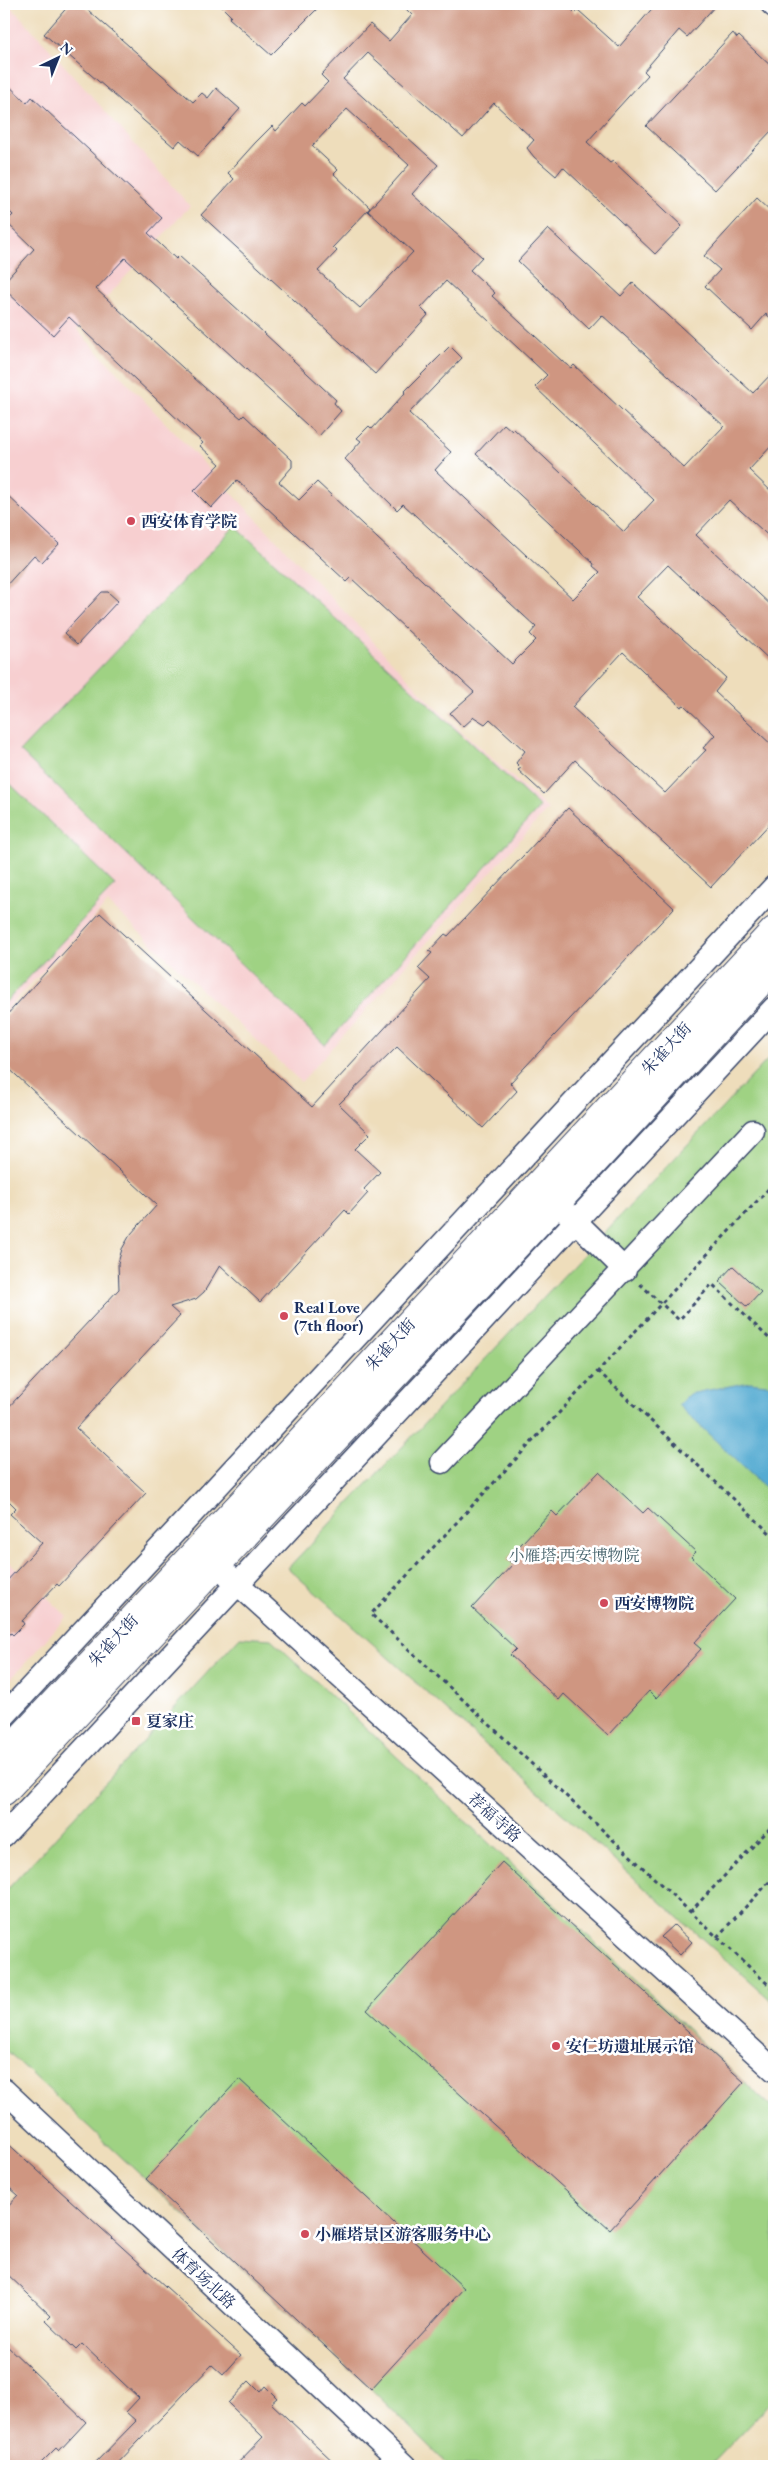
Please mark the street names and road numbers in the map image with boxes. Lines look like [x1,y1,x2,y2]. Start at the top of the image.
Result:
street label: 朱雀大街 [637,1018,696,1079]
street label: 朱雀大街 [361,1314,420,1375]
street label: 朱雀大街 [84,1610,143,1671]
street label: 荐福寺路 [464,1788,525,1847]
street label: 体育场北路 [167,2243,240,2313]

